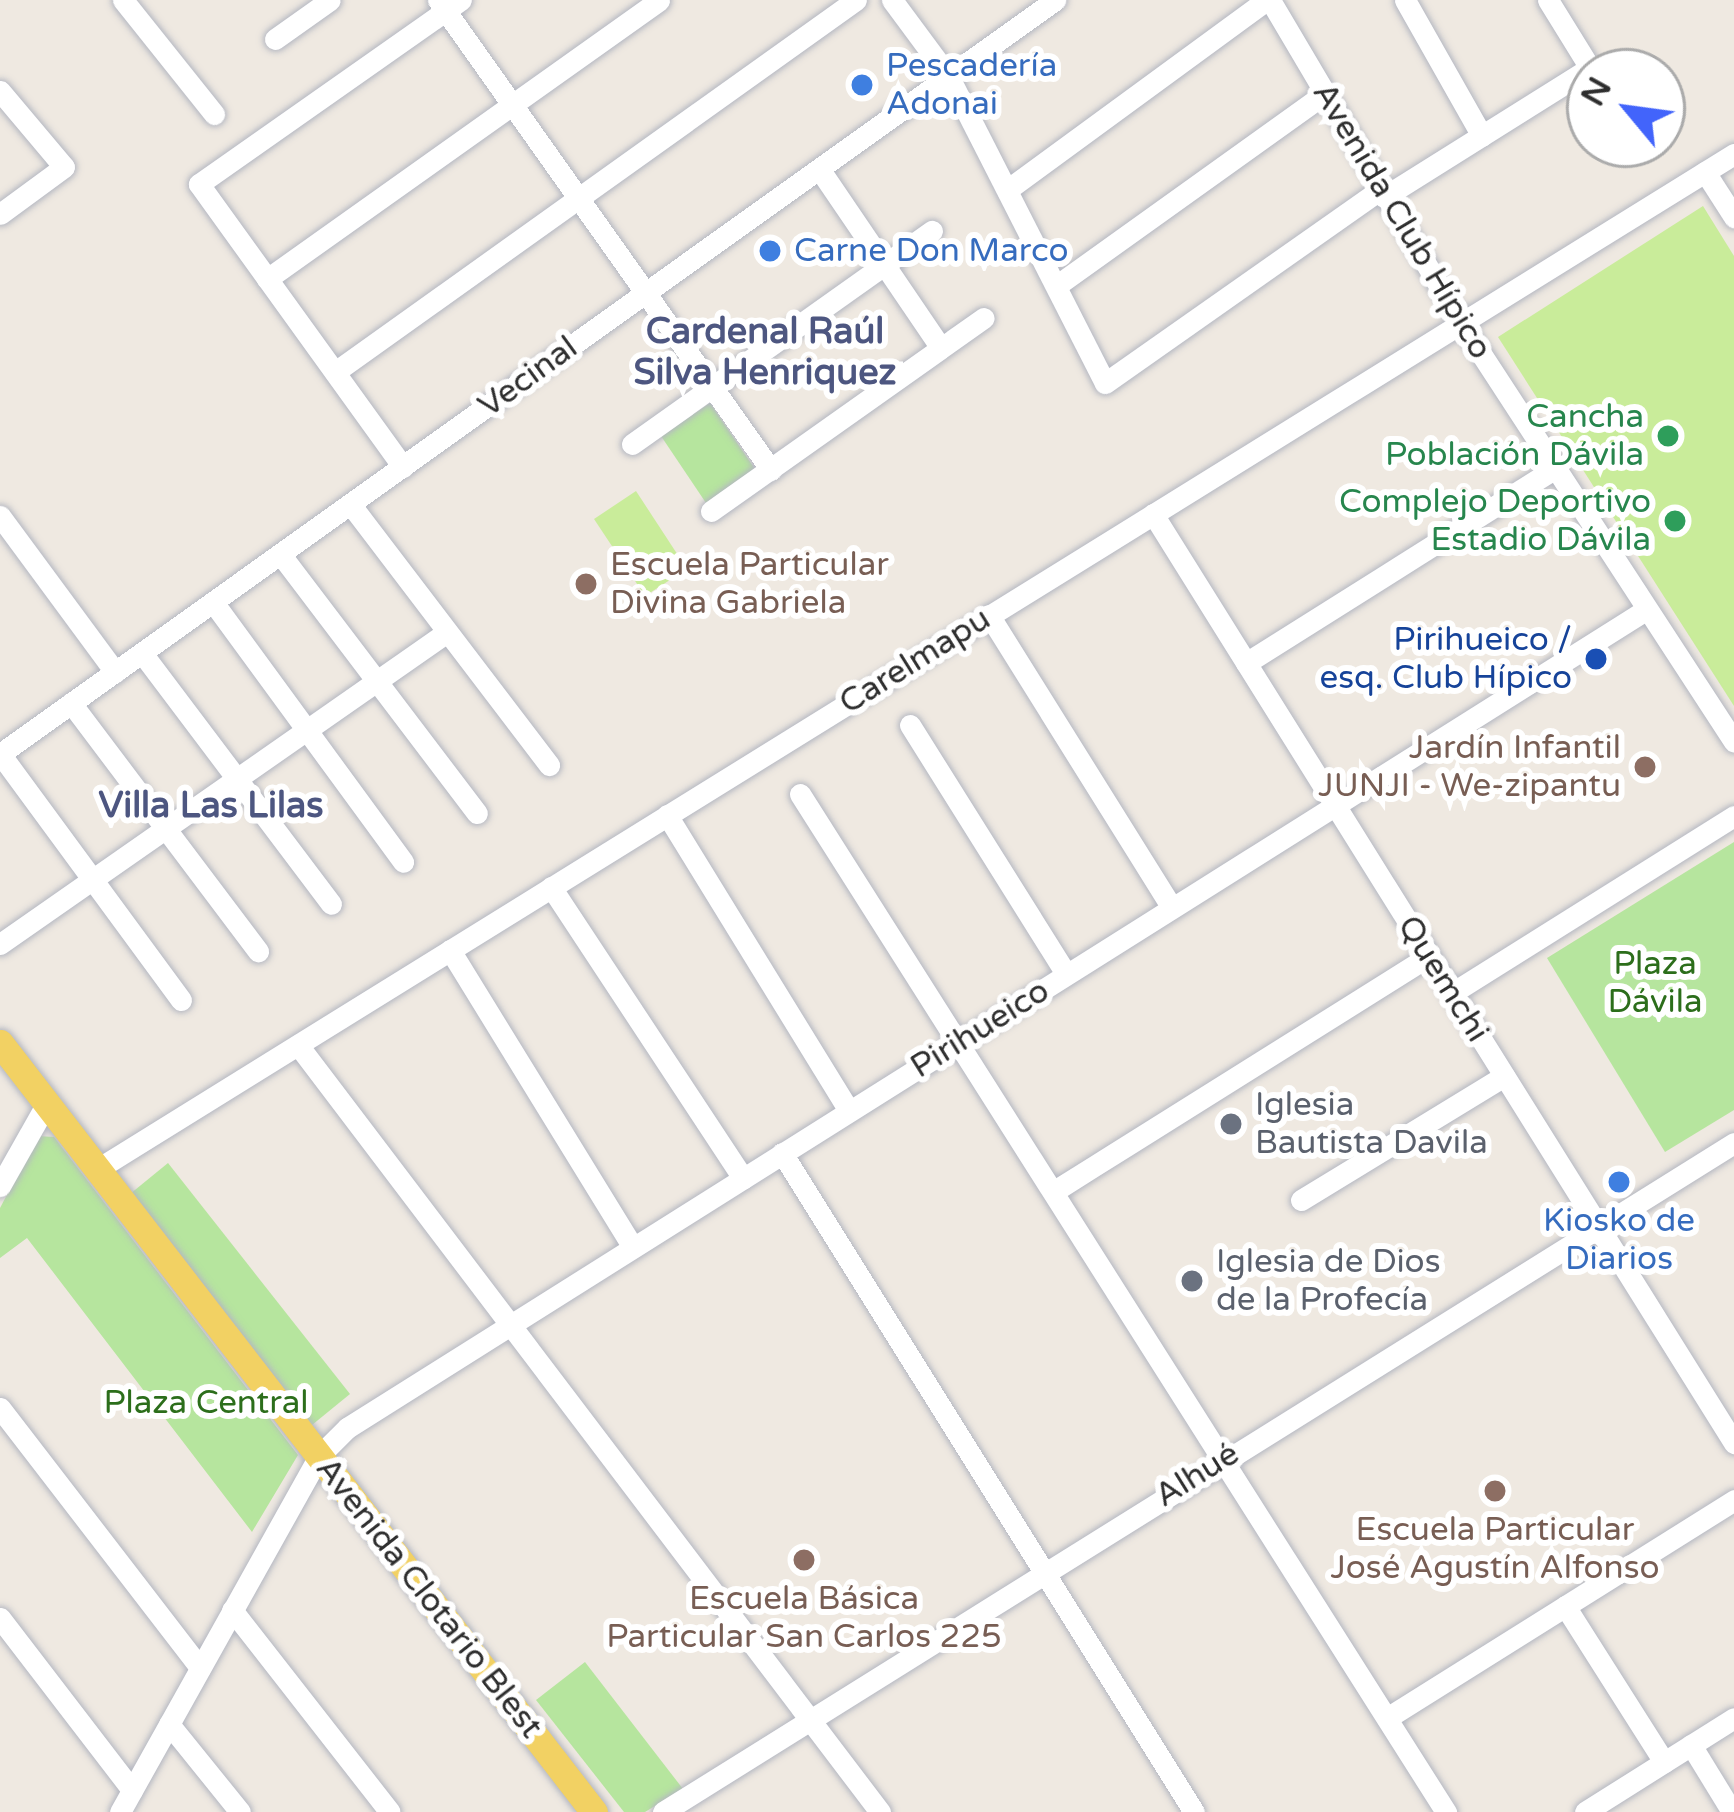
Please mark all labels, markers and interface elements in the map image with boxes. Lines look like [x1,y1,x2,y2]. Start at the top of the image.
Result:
place label: Pescadería Adonai [886,46,1057,124]
north arrow [1566,48,1686,168]
text: N [1573,71,1620,113]
marker: Pescadería Adonai [849,72,875,98]
street label: Avenida Club Hípico [1304,76,1500,366]
place label: Carne Don Marco [794,231,1068,271]
marker: Carne Don Marco [757,238,783,264]
district label: Cardenal Raúl Silva Henriquez [634,309,896,394]
street label: Vecinal [471,328,585,426]
place label: Cancha Población Dávila [1385,397,1644,475]
marker: Cancha Población Dávila [1655,423,1681,449]
place label: Complejo Deportivo Estadio Dávila [1339,482,1651,560]
marker: Complejo Deportivo Estadio Dávila [1662,508,1688,534]
place label: Escuela Particular Divina Gabriela [610,545,889,623]
marker: Escuela Particular Divina Gabriela [573,571,599,597]
street label: Carelmapu [832,599,998,723]
place label: Pirihueico / esq. Club Hípico [1319,620,1572,698]
marker: Pirihueico / esq. Club Hípico [1583,646,1609,672]
place label: Jardín Infantil JUNJI - We-zipantu [1318,728,1621,806]
marker: Jardín Infantil JUNJI - We-zipantu [1632,754,1658,780]
district label: Villa Las Lilas [99,784,323,828]
street label: Quemchi [1389,909,1497,1049]
park label: Plaza Dávila [1607,944,1703,1022]
street label: Pirihueico [904,971,1056,1087]
place label: Iglesia Bautista Davila [1255,1085,1488,1163]
marker: Iglesia Bautista Davila [1218,1111,1244,1137]
marker: Kiosko de Diarios [1606,1169,1632,1195]
place label: Kiosko de Diarios [1543,1201,1695,1279]
place label: Iglesia de Dios de la Profecía [1216,1242,1440,1320]
marker: Iglesia de Dios de la Profecía [1179,1268,1205,1294]
park label: Plaza Central [103,1383,309,1423]
street label: Alhué [1148,1434,1246,1516]
street label: Avenida Clotario Blest [307,1450,551,1746]
marker: Escuela Particular José Agustín Alfonso [1482,1478,1508,1504]
place label: Escuela Particular José Agustín Alfonso [1330,1510,1660,1588]
marker: Escuela Básica Particular San Carlos 225 [791,1547,817,1573]
place label: Escuela Básica Particular San Carlos 225 [606,1579,1002,1657]

